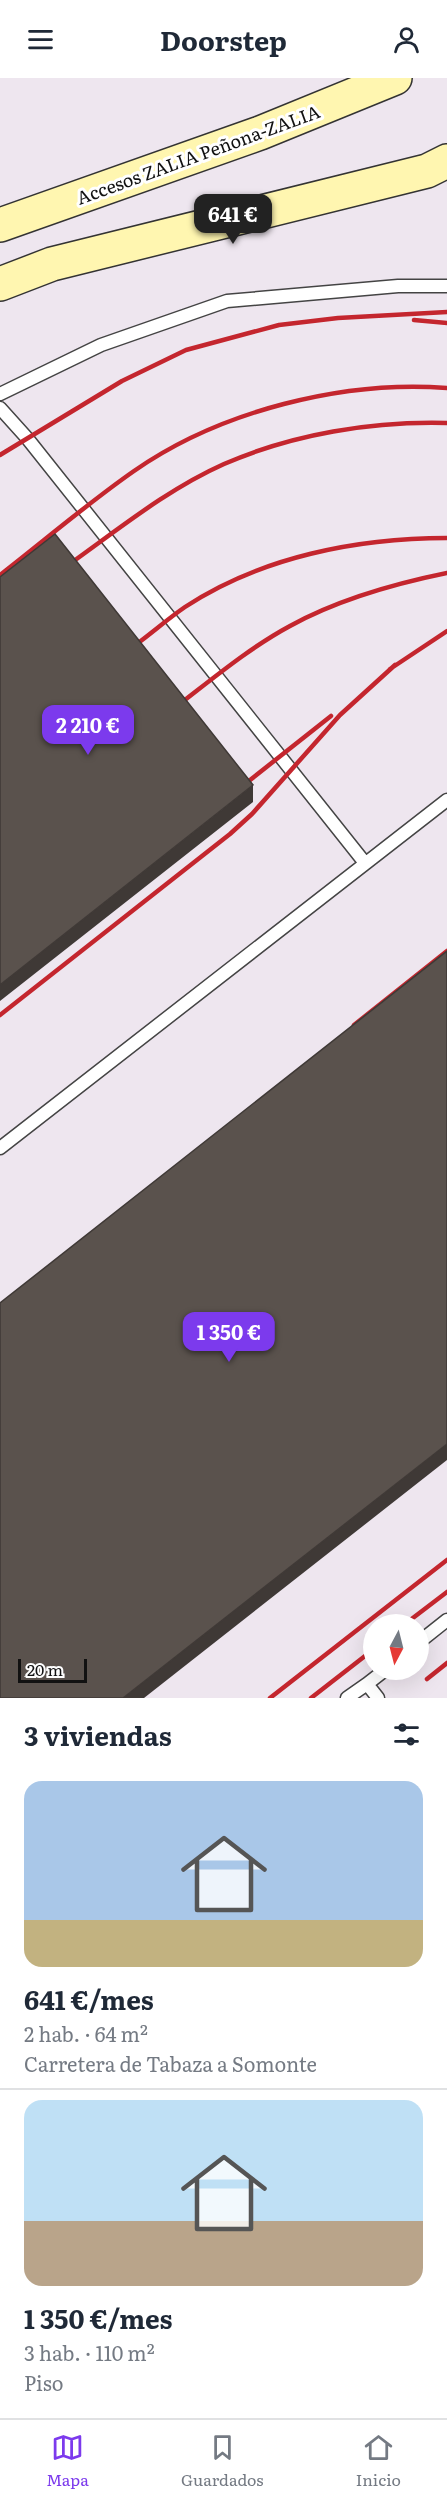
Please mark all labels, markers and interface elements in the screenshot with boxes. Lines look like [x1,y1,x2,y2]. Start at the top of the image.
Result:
text: Doorstep [160,19,287,59]
icon: menu [24,23,57,56]
icon: person [390,23,423,56]
street label: Accesos ZALIA Peñona-ZALIA [72,97,324,211]
pin: 641 € [191,194,275,245]
text: 641 € [208,198,258,228]
pin: 2 210 € [33,705,143,756]
text: 2 210 € [56,709,120,739]
pin: 1 350 € [174,1312,284,1363]
text: 1 350 € [197,1316,261,1346]
north arrow [363,1614,429,1680]
map controls [363,1614,429,1680]
scale bar [18,1656,87,1684]
text: 20 m [27,1657,63,1681]
text: 3 viviendas [24,1715,172,1754]
icon: filters [390,1718,423,1751]
icon: home [170,1820,278,1928]
text: 641 €/mes [24,1979,154,2018]
text: 2 hab. · 64 m² [24,2018,148,2048]
text: Carretera de Tabaza a Somonte [24,2048,317,2078]
icon: home [170,2139,278,2247]
text: 1 350 €/mes [24,2298,173,2337]
text: 3 hab. · 110 m² [24,2337,155,2367]
text: Piso [24,2367,63,2397]
tab: Mapa [46,2431,89,2491]
tab: Guardados [181,2431,263,2491]
tab: Inicio [356,2431,401,2491]

